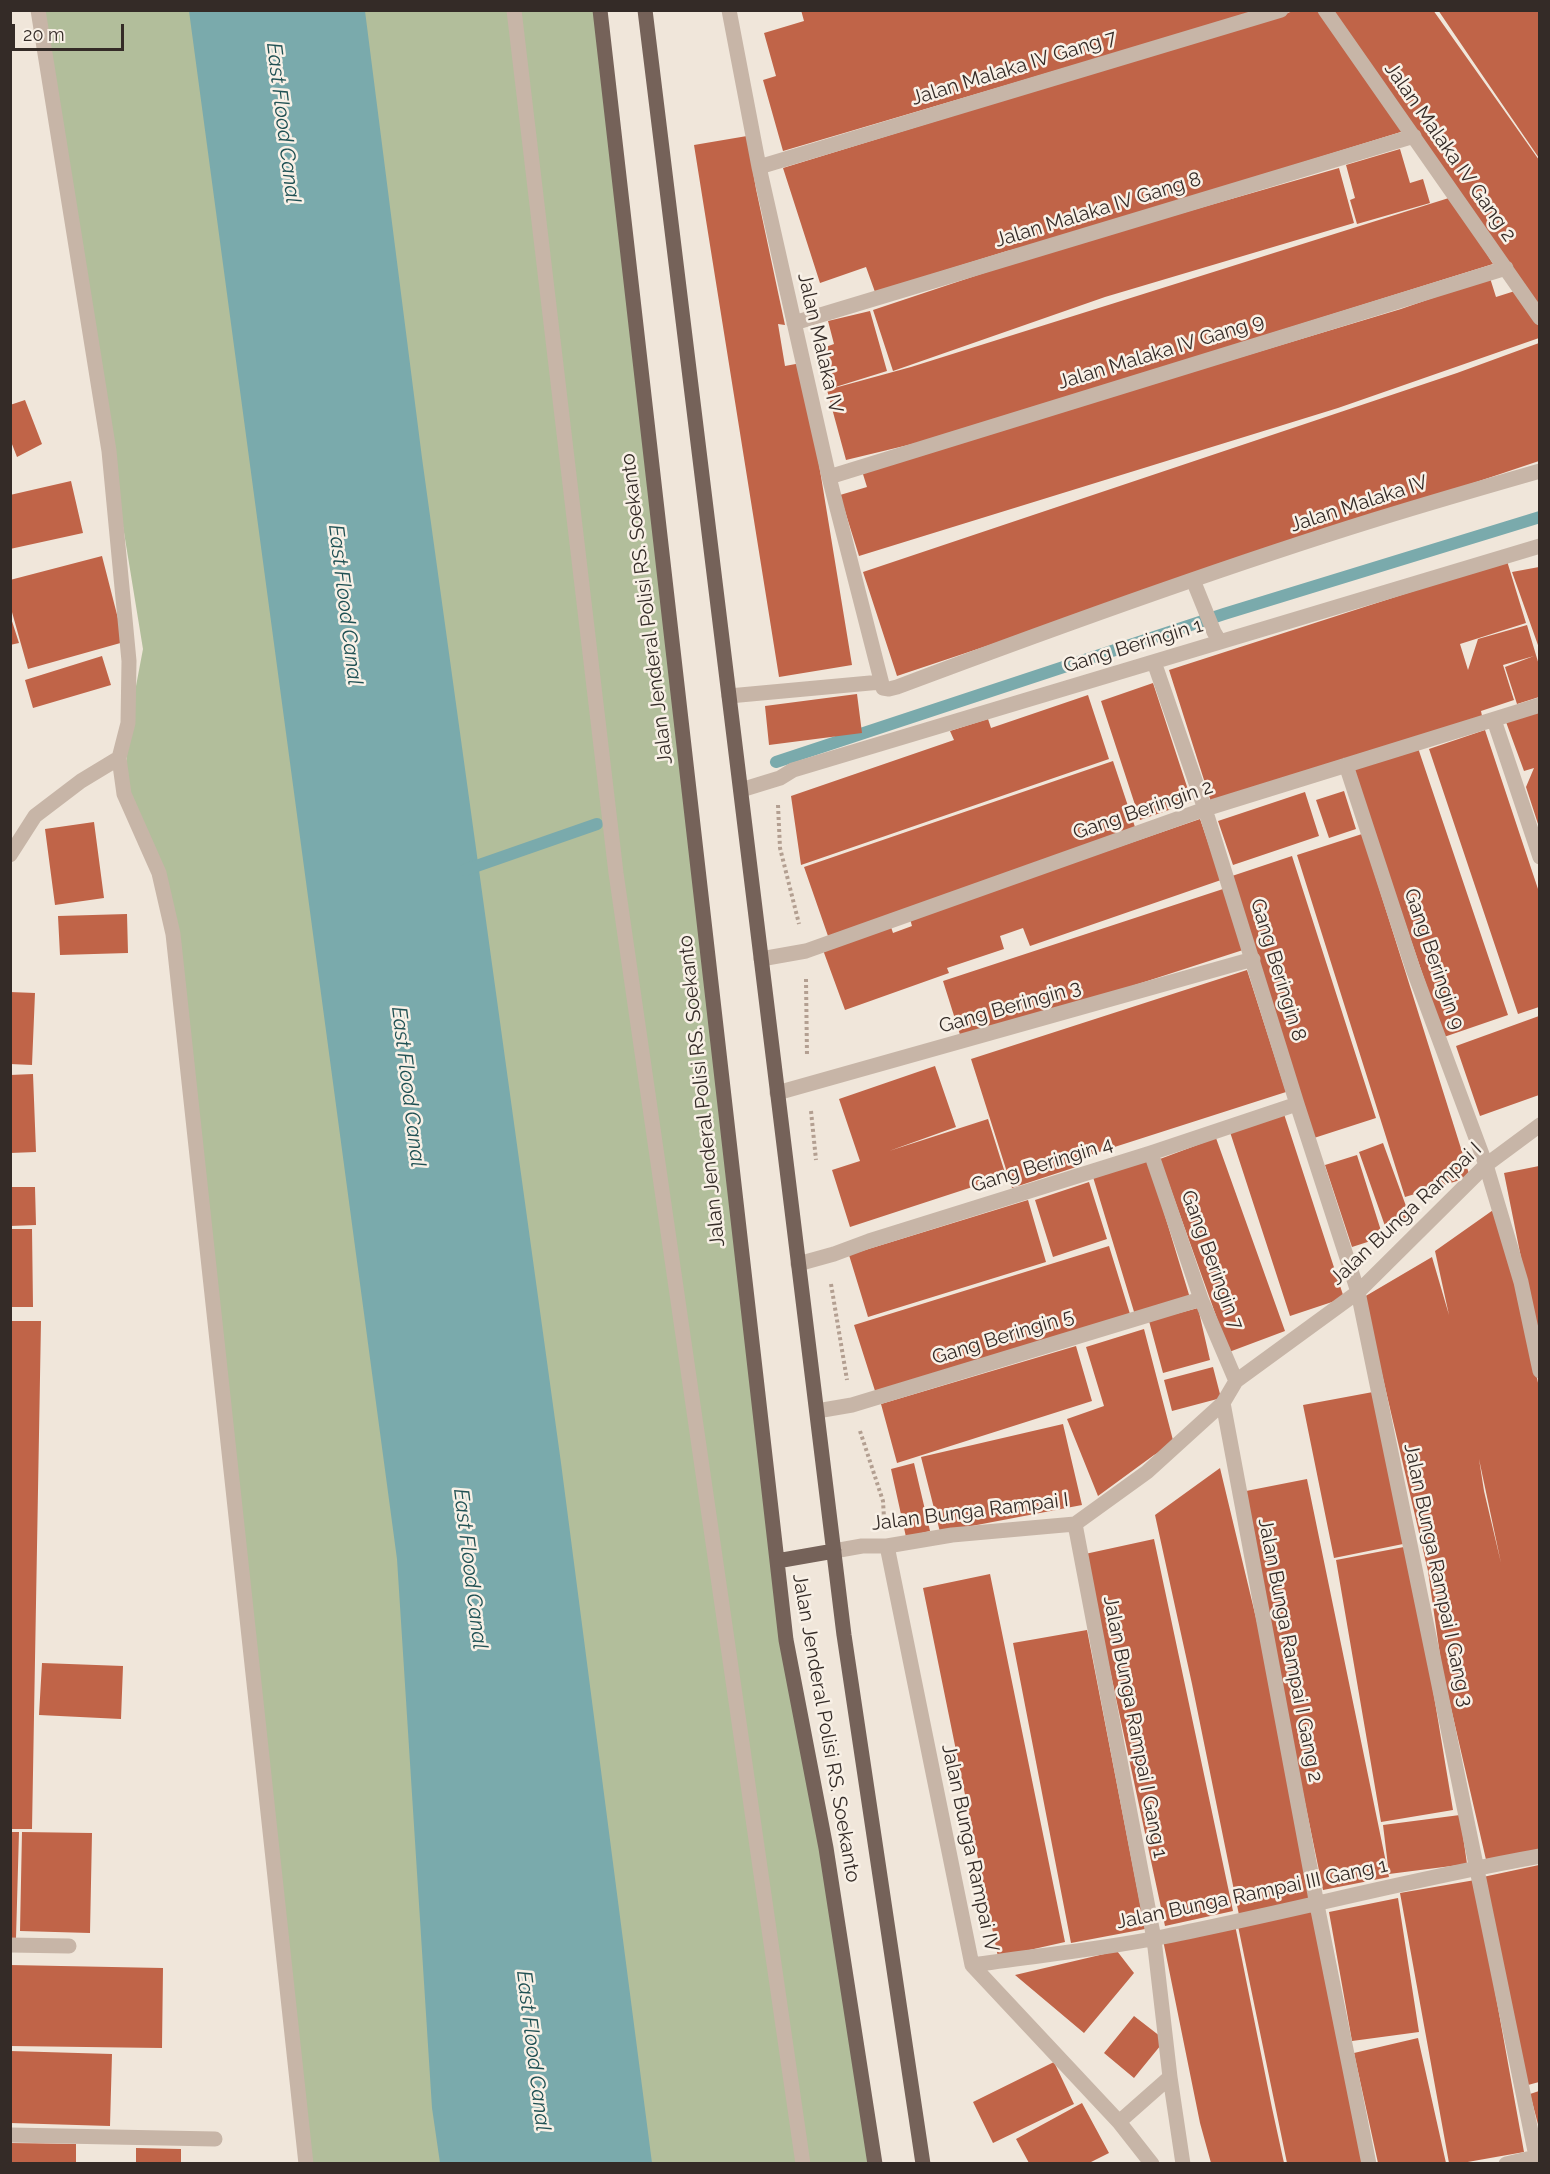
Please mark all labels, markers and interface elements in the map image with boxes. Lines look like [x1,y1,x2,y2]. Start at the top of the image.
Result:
scale bar [15,12,128,50]
text: 20 m [23,24,65,45]
street label: Jalan Malaka IV Gang 7 [908,25,1120,111]
water label: East Flood Canal [261,41,305,205]
street label: Jalan Malaka IV Gang 2 [1379,58,1521,246]
street label: Jalan Malaka IV Gang 8 [992,167,1204,253]
street label: Jalan Malaka IV [792,271,848,415]
street label: Jalan Malaka IV Gang 9 [1055,309,1267,395]
street label: Jalan Jenderal Polisi RS. Soekanto [616,452,678,766]
street label: Jalan Malaka IV [1287,470,1431,538]
water label: East Flood Canal [323,523,367,687]
street label: Gang Beringin 1 [1060,613,1206,679]
street label: Gang Beringin 2 [1070,775,1216,845]
street label: Gang Beringin 9 [1399,885,1469,1033]
street label: Gang Beringin 8 [1245,896,1311,1044]
street label: Jalan Jenderal Polisi RS. Soekanto [674,934,730,1248]
street label: Gang Beringin 3 [936,975,1084,1039]
water label: East Flood Canal [386,1005,430,1169]
street label: Gang Beringin 4 [968,1132,1116,1198]
street label: Jalan Bunga Rampai I [1325,1138,1487,1290]
street label: Gang Beringin 7 [1176,1187,1248,1333]
street label: Gang Beringin 5 [929,1304,1077,1370]
street label: Jalan Bunga Rampai I Gang 3 [1398,1441,1478,1709]
water label: East Flood Canal [448,1487,492,1651]
street label: Jalan Bunga Rampai I [870,1488,1070,1536]
street label: Jalan Bunga Rampai I Gang 2 [1253,1516,1327,1784]
street label: Jalan Jenderal Polisi RS. Soekanto [787,1572,865,1884]
street label: Jalan Bunga Rampai I Gang 1 [1098,1594,1172,1860]
street label: Jalan Bunga Rampai IV [936,1742,1004,1954]
street label: Jalan Bunga Rampai III Gang 1 [1114,1854,1390,1934]
water label: East Flood Canal [511,1969,555,2133]

